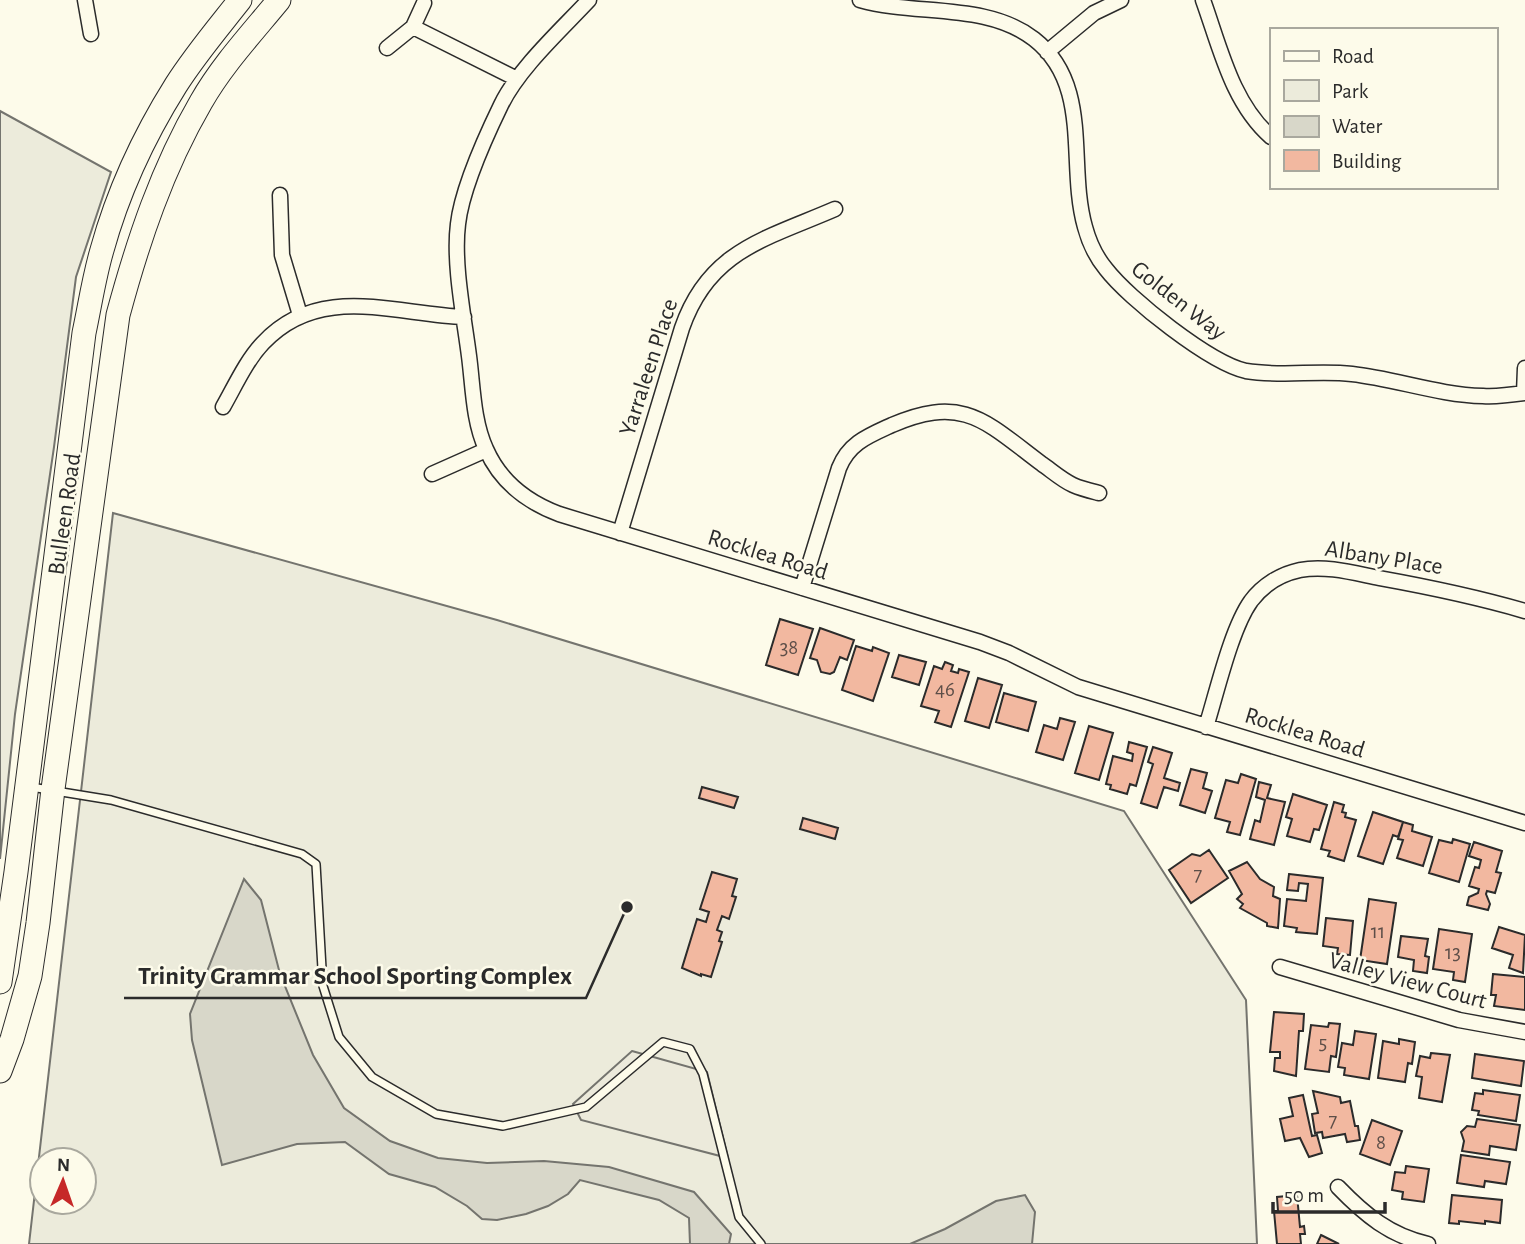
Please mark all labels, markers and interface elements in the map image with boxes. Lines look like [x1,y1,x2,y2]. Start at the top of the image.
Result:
legend [1270,28,1497,189]
text: Road [1332,46,1374,67]
text: Park [1332,81,1369,102]
text: Water [1332,116,1382,137]
text: Building [1332,151,1402,172]
street label: Golden Way [1127,257,1230,345]
street label: Yarraleen Place [616,296,682,439]
street label: Bulleen Road [45,451,85,577]
street label: Rocklea Road [705,525,831,585]
street label: Albany Place [1323,537,1444,579]
house number: 38 [780,637,798,658]
house number: 46 [935,679,955,700]
street label: Rocklea Road [1242,703,1368,763]
house number: 7 [1194,864,1203,885]
house number: 11 [1371,921,1385,942]
house number: 13 [1445,942,1461,963]
street label: Valley View Court [1326,948,1490,1014]
callout: Trinity Grammar School Sporting Complex [124,951,586,998]
text: Trinity Grammar School Sporting Complex [138,963,572,989]
house number: 5 [1319,1032,1327,1053]
house number: 7 [1329,1110,1338,1131]
house number: 8 [1376,1132,1386,1153]
north arrow [28,1146,98,1216]
text: N [57,1156,70,1175]
scale bar [1273,1170,1385,1214]
text: 50 m [1284,1185,1324,1206]

